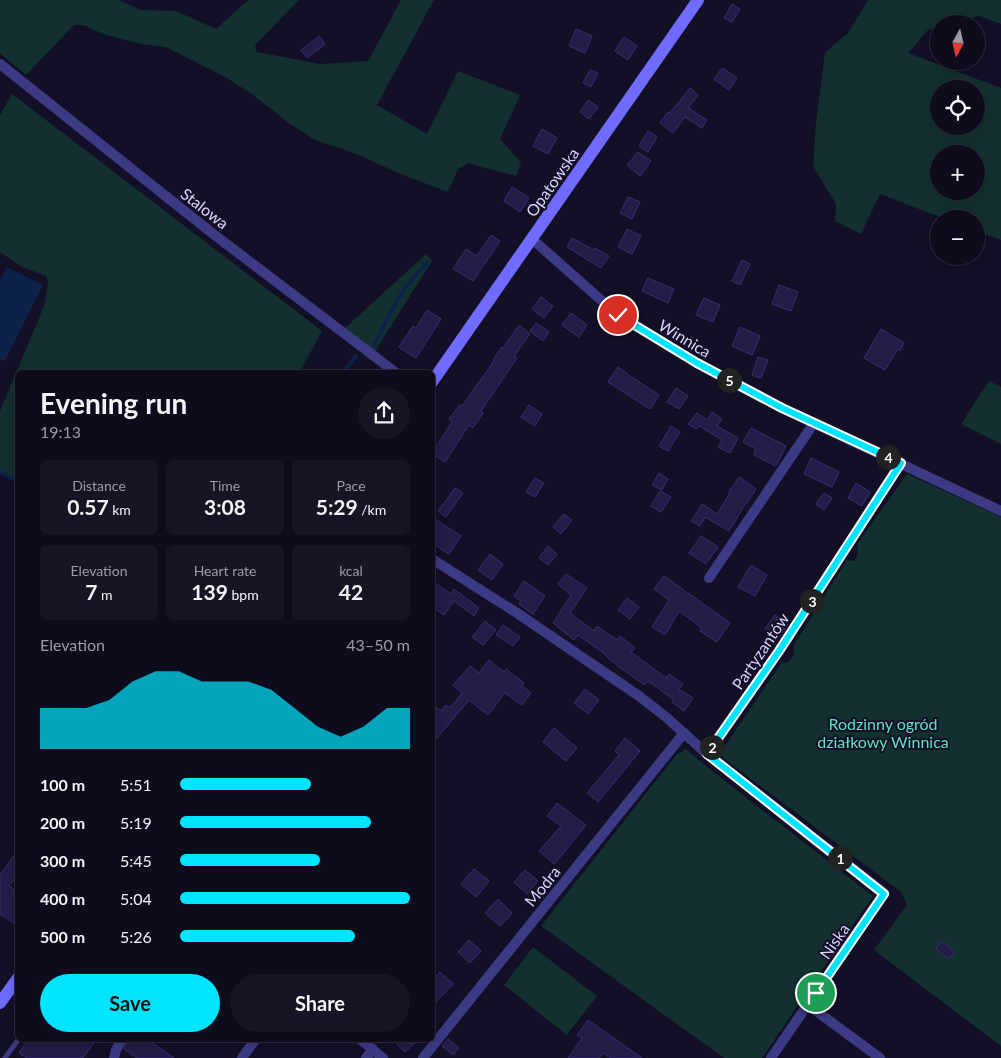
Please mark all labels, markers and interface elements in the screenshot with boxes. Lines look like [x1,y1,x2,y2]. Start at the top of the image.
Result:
north arrow [930,15,985,70]
map controls [930,15,985,265]
button: locate [930,80,985,135]
street label: Opatowska [521,144,583,220]
button: + [930,145,985,200]
street label: Stalowa [177,184,233,232]
button: − [930,210,985,265]
pin [597,294,639,336]
icon: check [604,301,632,329]
street label: Winnica [655,315,715,361]
pin: 5 [716,368,742,392]
text: 5 [725,372,734,389]
text: Evening run [40,386,187,420]
button: share [358,387,410,439]
text: 19:13 [40,422,81,441]
pin: 4 [876,444,900,470]
text: 4 [884,449,893,466]
text: Distance [72,477,126,494]
text: Time [210,477,240,494]
text: Pace [336,477,366,494]
text: 0.57 [67,494,109,519]
text: 3:08 [204,494,246,519]
text: 5:29 [316,494,358,519]
text: km [109,501,131,518]
text: /km [358,501,386,518]
text: Elevation [71,562,127,579]
text: Heart rate [194,562,256,579]
text: kcal [339,562,363,579]
text: 7 [85,579,98,604]
text: 139 [191,579,228,604]
text: 42 [339,579,363,604]
text: m [98,586,113,603]
text: bpm [228,586,259,603]
pin: 3 [800,588,824,614]
text: 3 [808,593,817,610]
street label: Partyzantów [727,609,793,693]
text: Elevation [40,635,105,654]
text: 43–50 m [346,635,410,654]
park label: Rodzinny ogród działkowy Winnica [817,714,949,751]
pin: 2 [700,734,724,760]
text: 2 [708,739,717,756]
text: 100 m [40,775,85,794]
text: 5:51 [120,775,152,794]
text: 200 m [40,813,85,832]
text: 5:19 [120,813,152,832]
pin: 1 [828,846,852,870]
text: 1 [836,850,845,867]
text: 300 m [40,851,85,870]
text: 5:45 [120,851,152,870]
street label: Modra [520,862,564,910]
text: 400 m [40,889,85,908]
text: 5:04 [120,889,152,908]
street label: Niska [815,920,853,962]
text: 500 m [40,927,85,946]
text: 5:26 [120,927,152,946]
pin [795,972,837,1014]
button: Save [40,974,220,1032]
button: Share [230,974,410,1032]
icon: arrive [802,979,830,1007]

